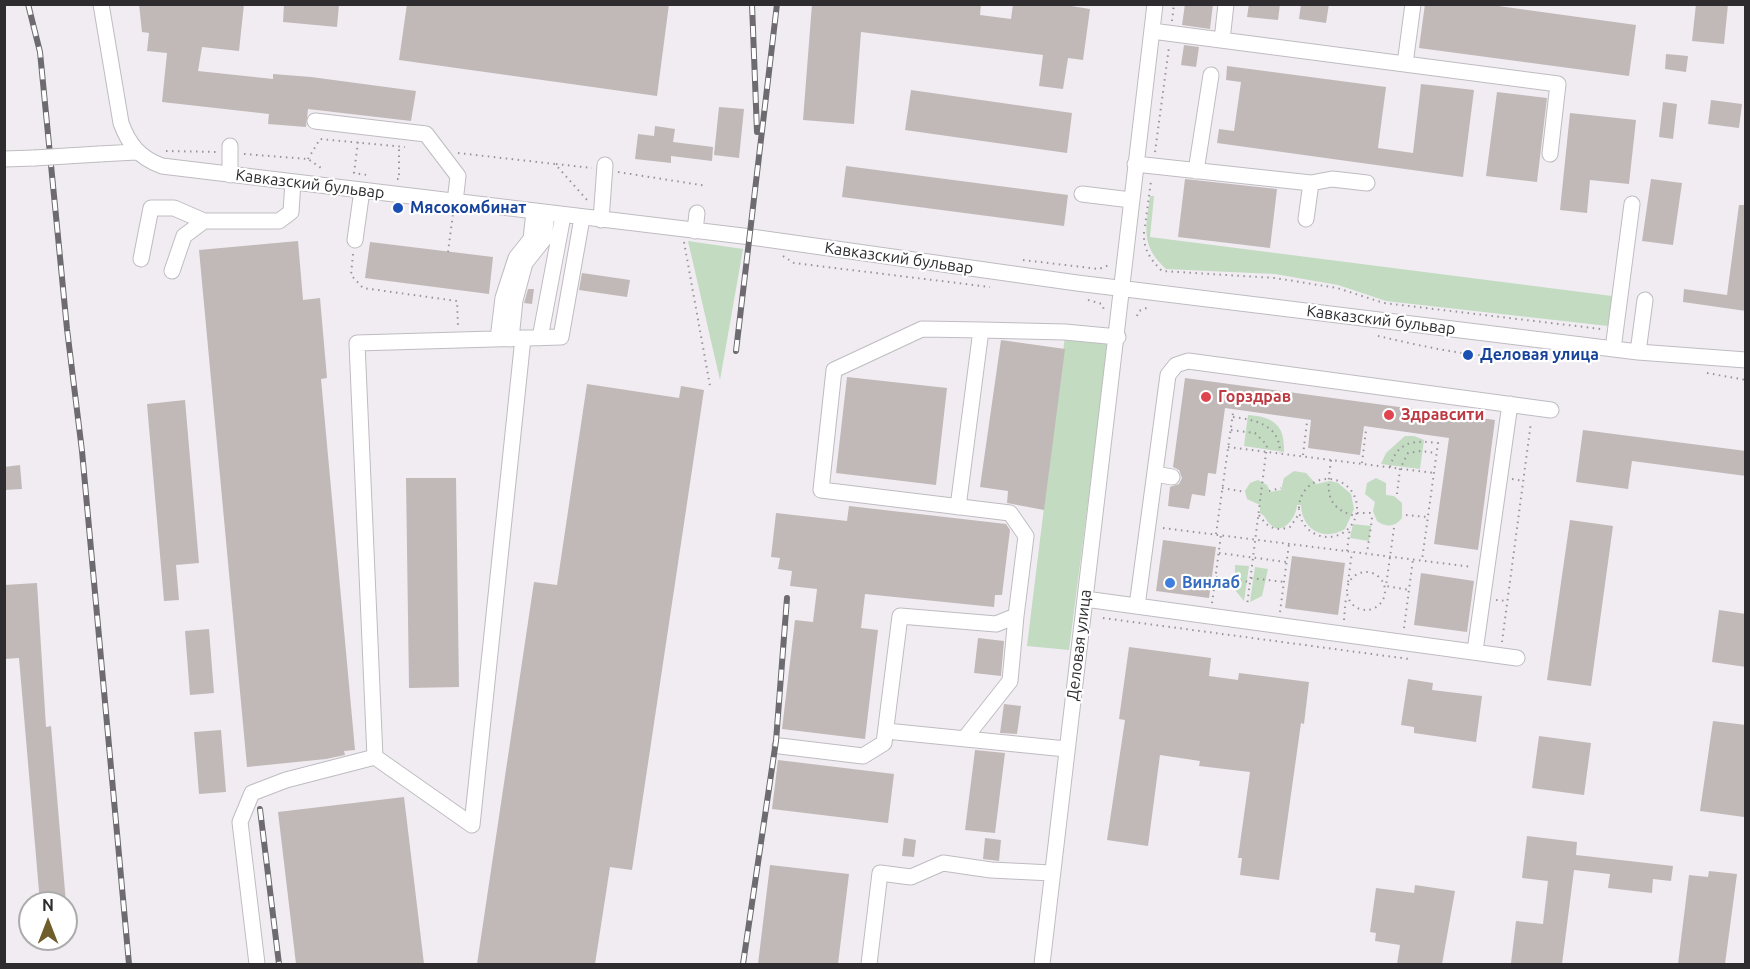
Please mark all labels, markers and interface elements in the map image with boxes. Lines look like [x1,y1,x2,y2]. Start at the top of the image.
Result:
street label: Кавказский бульвар [234,165,386,203]
place label: Мясокомбинат [410,198,526,218]
marker: Мясокомбинат [391,201,405,215]
street label: Кавказский бульвар [823,238,975,278]
street label: Кавказский бульвар [1305,301,1457,339]
place label: Деловая улица [1480,345,1599,365]
marker: Деловая улица [1461,348,1475,362]
place label: Горздрав [1218,387,1291,407]
marker: Горздрав [1199,390,1213,404]
place label: Здравсити [1401,405,1484,425]
marker: Здравсити [1382,408,1396,422]
place label: Винлаб [1182,573,1240,593]
marker: Винлаб [1163,576,1177,590]
street label: Деловая улица [1063,588,1095,702]
north arrow [18,891,78,951]
text: N [42,896,54,914]

